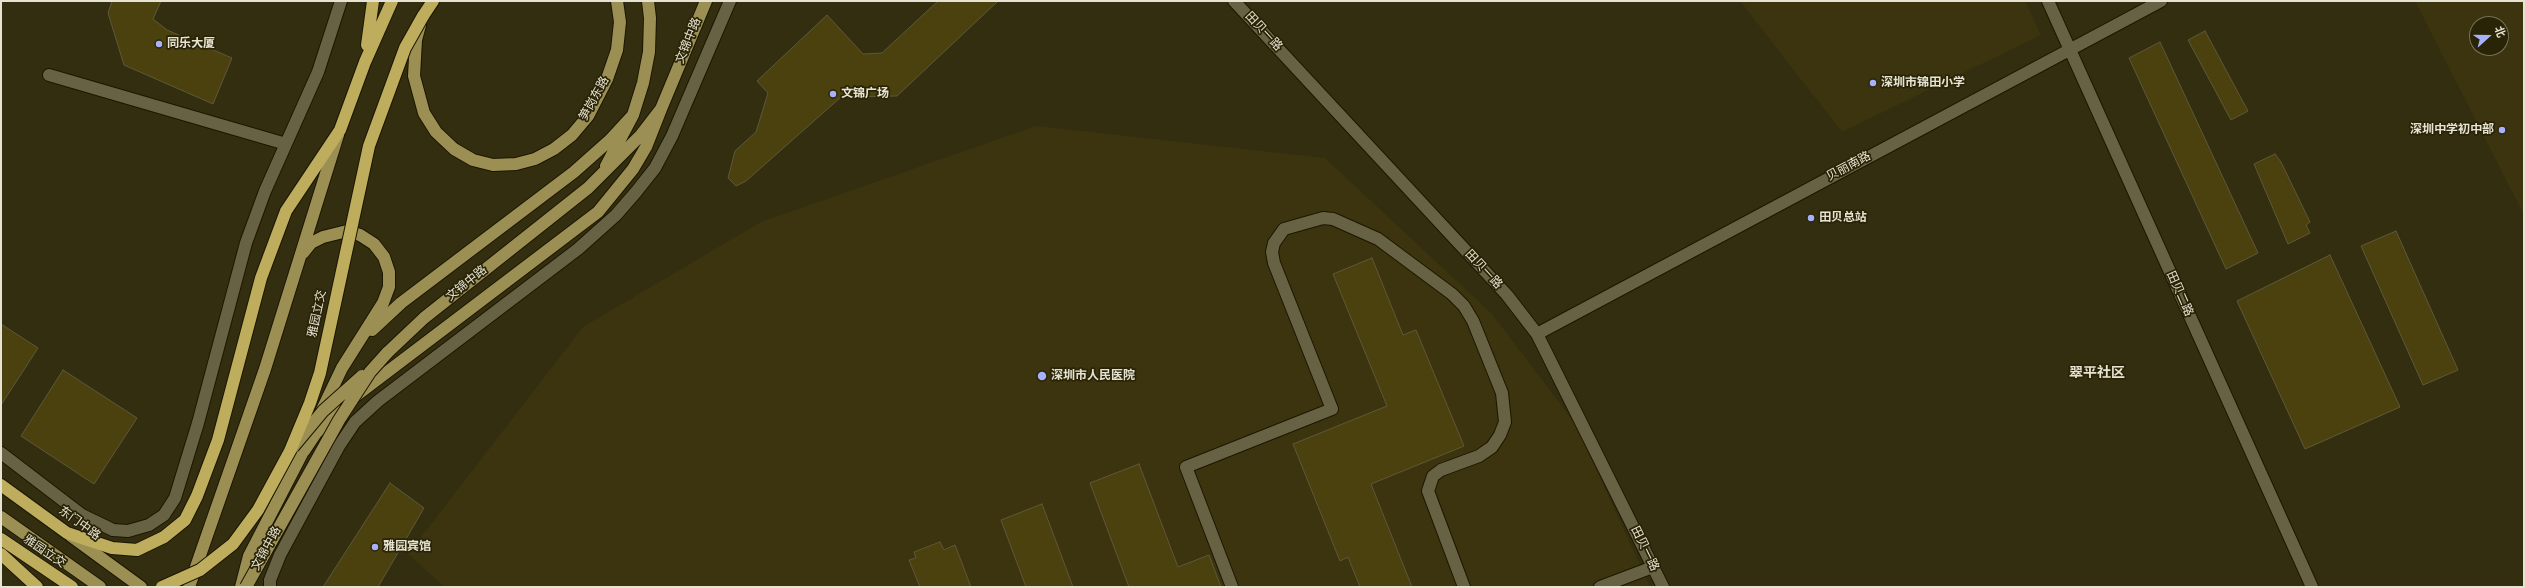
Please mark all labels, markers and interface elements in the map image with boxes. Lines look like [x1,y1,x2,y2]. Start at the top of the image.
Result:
street label: 田贝一路 [1241,10,1285,54]
street label: 文锦中路 [673,16,705,66]
north arrow [2469,16,2509,56]
text: 北 [2491,24,2509,40]
place label: 同乐大厦 [167,37,215,51]
marker: 同乐大厦 [154,39,164,49]
street label: 笋岗东路 [577,75,613,123]
place label: 深圳市锦田小学 [1881,76,1965,90]
marker: 深圳市锦田小学 [1868,78,1878,88]
place label: 文锦广场 [841,87,889,101]
marker: 文锦广场 [828,89,838,99]
place label: 深圳中学初中部 [2410,123,2494,137]
marker: 深圳中学初中部 [2497,125,2507,135]
street label: 贝丽南路 [1824,149,1874,185]
place label: 田贝总站 [1819,211,1867,225]
marker: 田贝总站 [1806,213,1816,223]
street label: 田贝一路 [1461,248,1505,292]
street label: 文锦中路 [444,263,490,305]
street label: 田贝二路 [2163,269,2195,319]
street label: 雅园立交 [306,289,330,339]
district label: 翠平社区 [2069,366,2125,382]
place label: 深圳市人民医院 [1051,369,1135,383]
marker: 深圳市人民医院 [1036,370,1048,382]
street label: 东门中路 [55,504,103,544]
street label: 田贝一路 [1627,524,1661,574]
street label: 文锦中路 [249,525,285,573]
street label: 雅园立交 [20,533,68,571]
place label: 雅园宾馆 [383,540,431,554]
marker: 雅园宾馆 [370,542,380,552]

